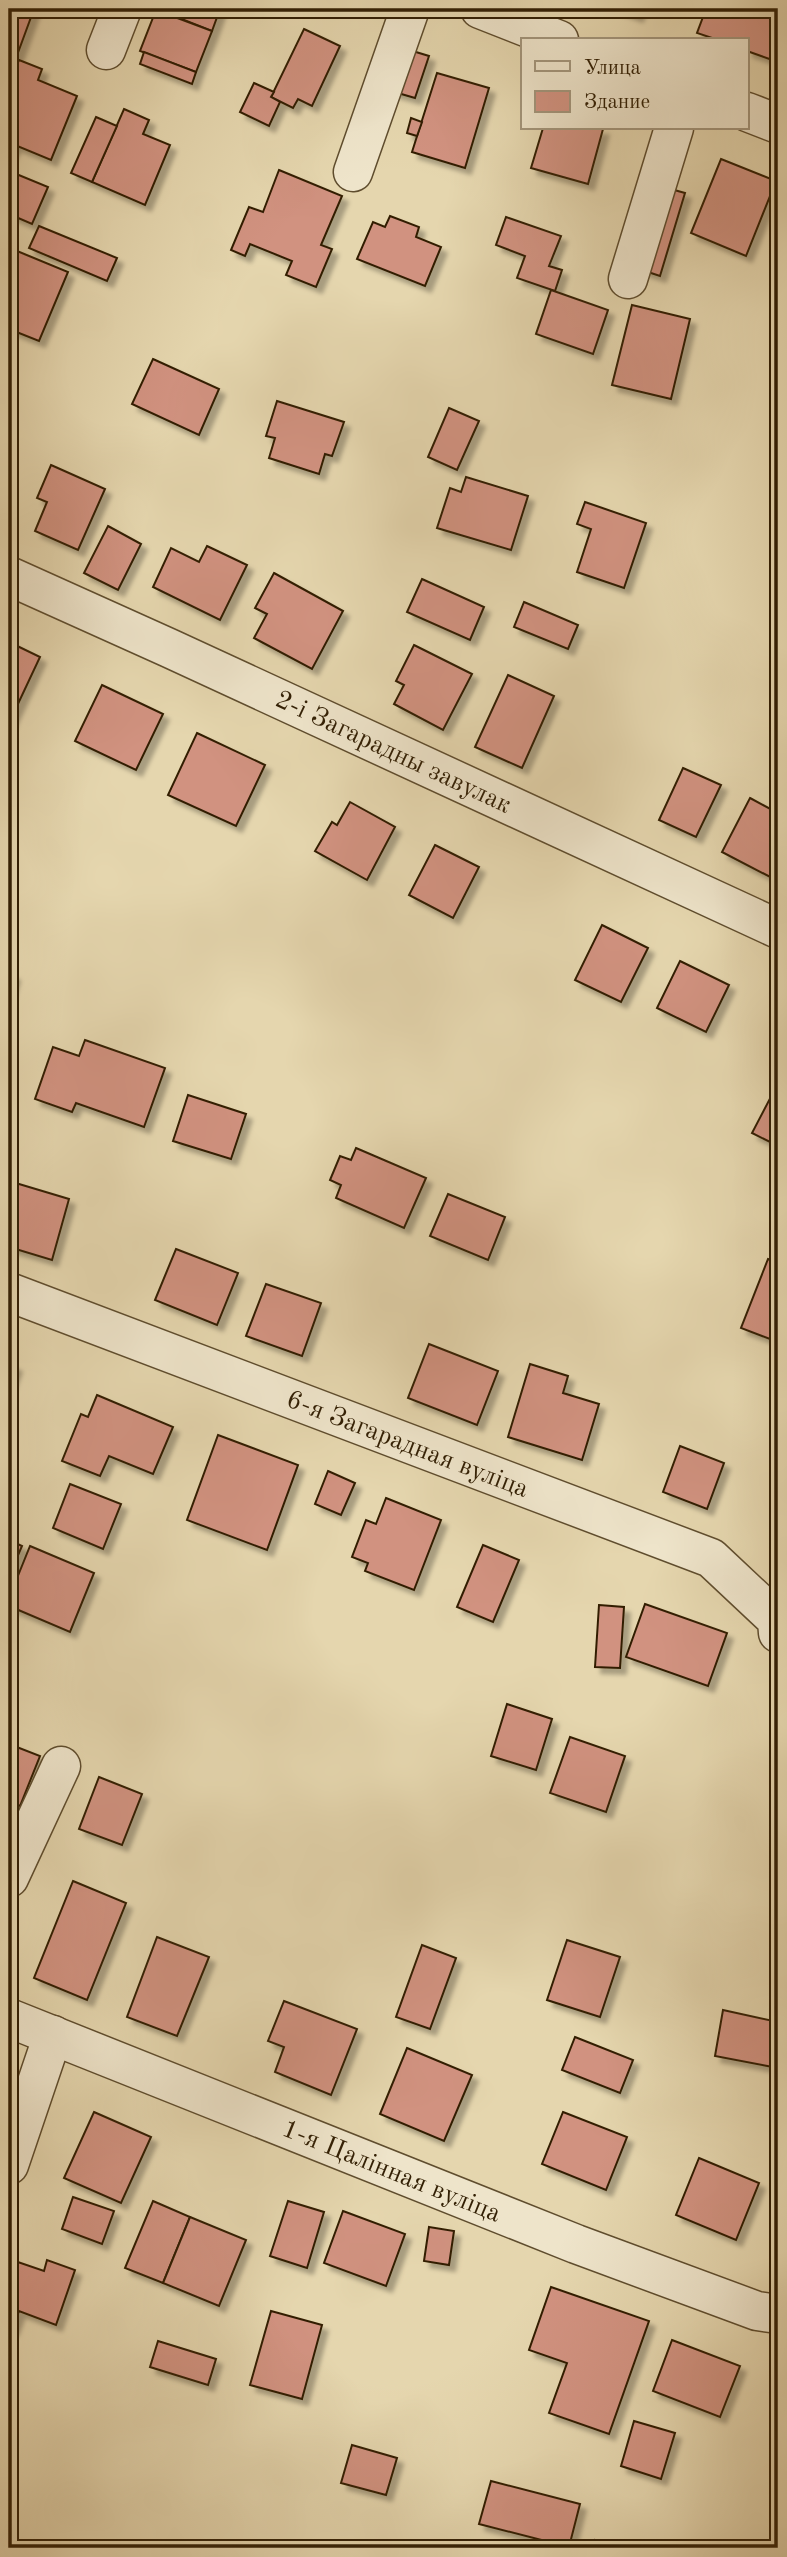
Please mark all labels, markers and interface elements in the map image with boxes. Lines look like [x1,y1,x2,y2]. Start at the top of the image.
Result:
legend [521,38,748,130]
text: Улица [584,58,641,79]
text: Здание [584,92,650,113]
street label: 2-і Загарадны завулак [271,687,515,819]
street label: 6-я Загарадная вуліца [283,1387,532,1503]
street label: 1-я Цалінная вуліца [278,2116,504,2228]

